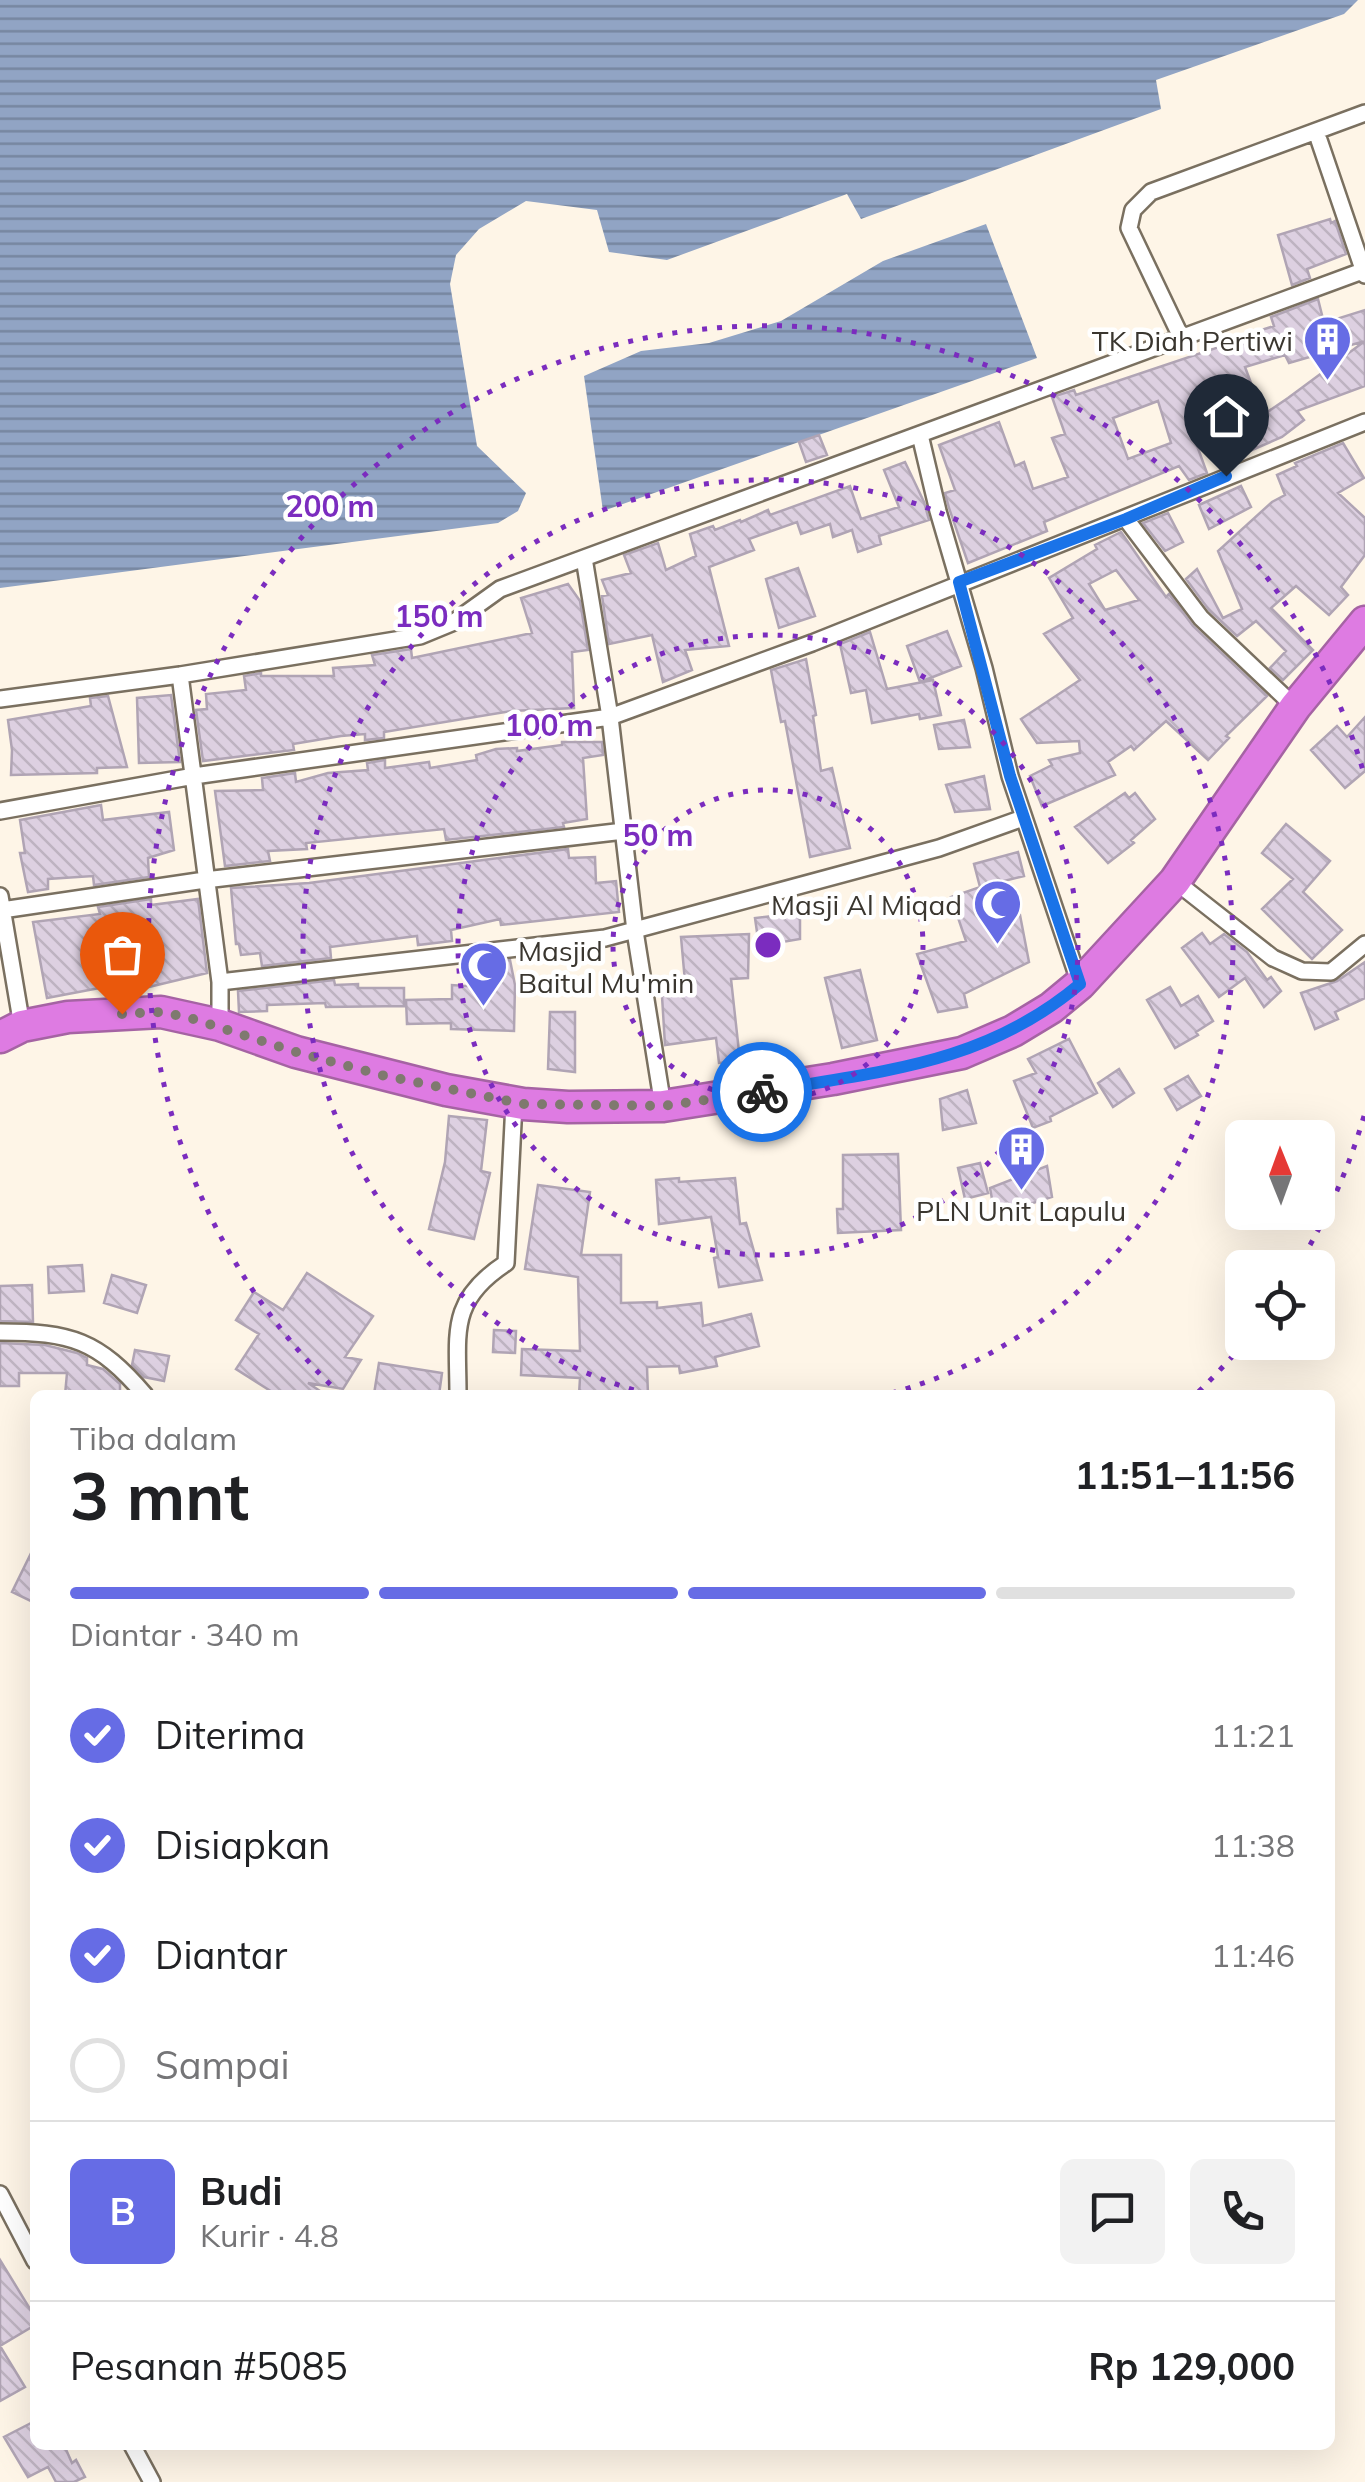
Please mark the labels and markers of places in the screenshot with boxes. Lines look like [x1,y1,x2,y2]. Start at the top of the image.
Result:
building icon: TK Diah Pertiwi [1302,314,1354,382]
place label: TK Diah Pertiwi [1092,323,1293,358]
pin [1184,374,1269,477]
mosque icon: Masji Al Miqad [971,878,1023,946]
place label: Masji Al Miqad [771,887,962,922]
pin [80,912,165,1015]
centre of rings [750,927,786,963]
place label: Masjid Baitul Mu'min [518,933,694,1000]
mosque icon: Masjid Baitul Mu'min [457,940,509,1008]
building icon: PLN Unit Lapulu [995,1124,1047,1192]
place label: PLN Unit Lapulu [916,1193,1126,1228]

